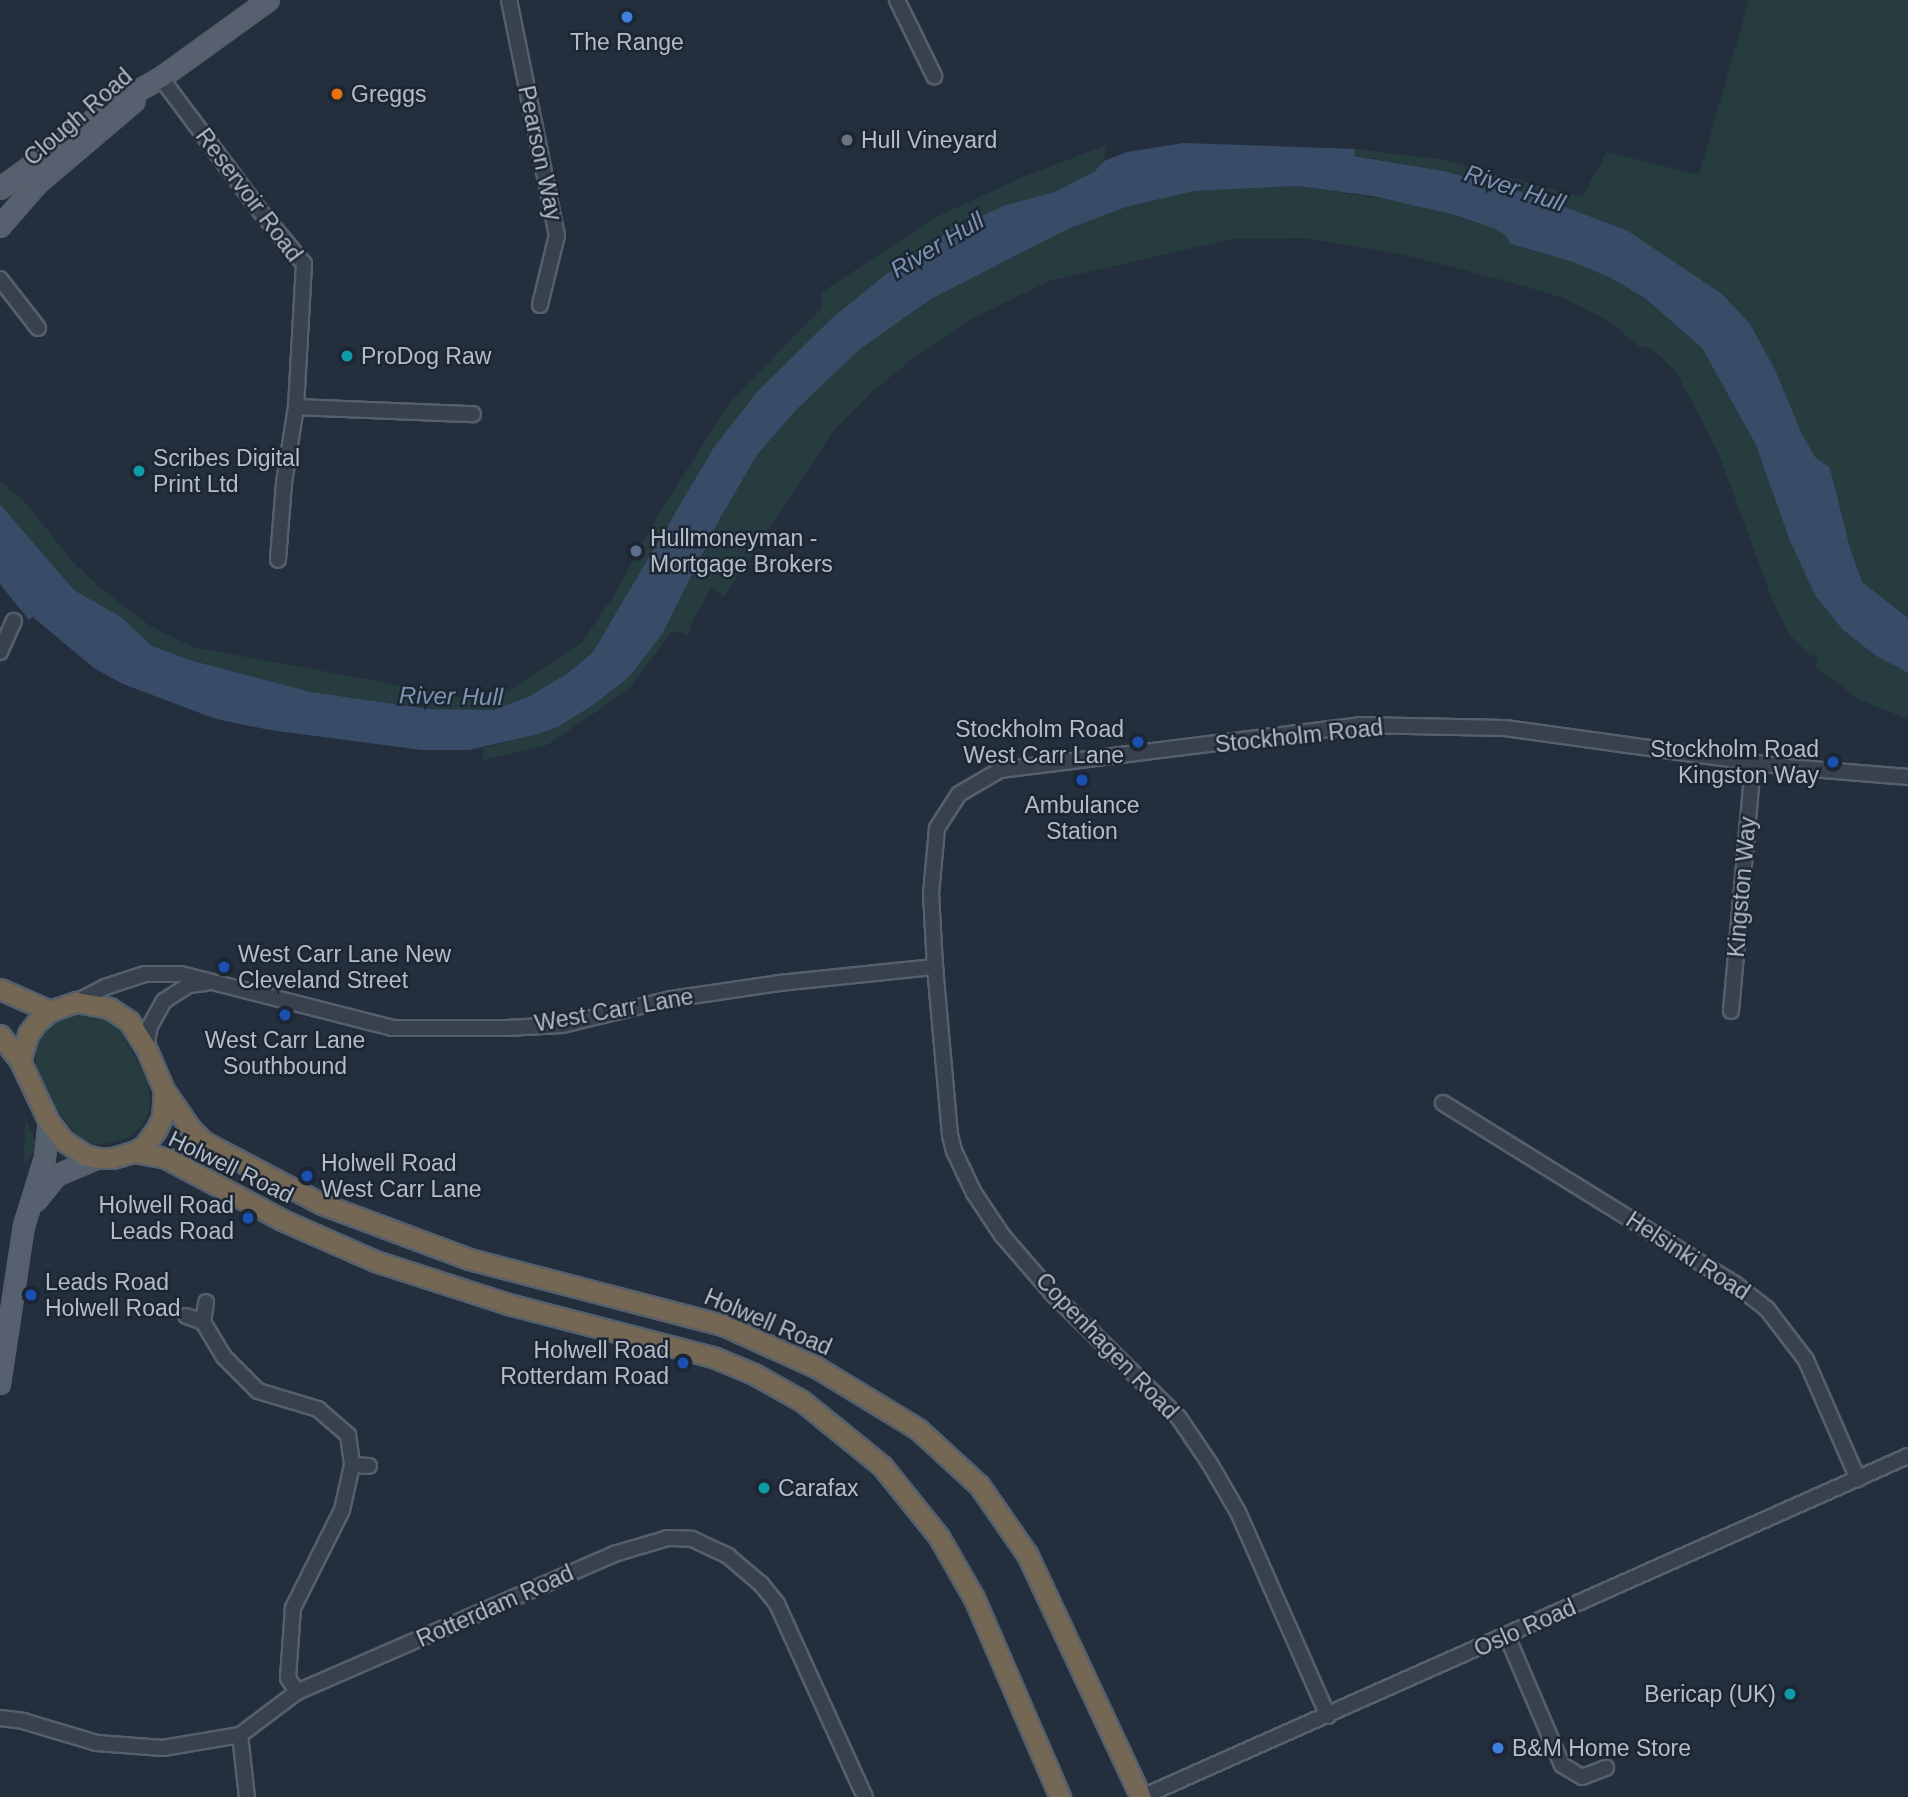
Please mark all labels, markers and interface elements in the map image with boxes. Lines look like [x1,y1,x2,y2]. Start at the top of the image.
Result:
marker: The Range [619,9,635,25]
place label: The Range [570,28,684,56]
street label: Clough Road [18,63,138,171]
place label: Greggs [351,80,426,108]
street label: Pearson Way [512,83,568,223]
marker: Greggs [329,86,345,102]
street label: Reservoir Road [190,123,308,267]
place label: Hull Vineyard [861,126,997,154]
marker: Hull Vineyard [839,132,855,148]
water label: River Hull [1461,158,1569,218]
water label: River Hull [885,206,989,284]
place label: ProDog Raw [361,342,491,370]
marker: ProDog Raw [339,348,355,364]
place label: Scribes Digital Print Ltd [153,444,300,498]
marker: Scribes Digital Print Ltd [131,463,147,479]
place label: Hullmoneyman - Mortgage Brokers [650,524,833,578]
marker: Hullmoneyman - Mortgage Brokers [628,543,644,559]
water label: River Hull [399,681,503,711]
street label: Stockholm Road [1214,713,1384,759]
place label: Stockholm Road West Carr Lane [955,715,1124,769]
marker: Stockholm Road West Carr Lane [1130,734,1146,750]
place label: Stockholm Road Kingston Way [1650,735,1819,789]
marker: Stockholm Road Kingston Way [1825,754,1841,770]
marker: Ambulance Station [1074,772,1090,788]
place label: Ambulance Station [1024,791,1140,845]
street label: Kingston Way [1722,816,1762,958]
place label: West Carr Lane New Cleveland Street [238,940,451,994]
marker: West Carr Lane New Cleveland Street [216,959,232,975]
street label: West Carr Lane [533,982,695,1038]
marker: West Carr Lane Southbound [277,1007,293,1023]
place label: West Carr Lane Southbound [205,1026,365,1080]
street label: Holwell Road [164,1125,298,1209]
place label: Holwell Road West Carr Lane [321,1149,482,1203]
marker: Holwell Road West Carr Lane [299,1168,315,1184]
place label: Holwell Road Leads Road [98,1191,234,1245]
street label: Helsinki Road [1621,1206,1755,1306]
marker: Holwell Road Leads Road [240,1210,256,1226]
street label: Copenhagen Road [1030,1267,1184,1425]
place label: Leads Road Holwell Road [45,1268,181,1322]
street label: Holwell Road [700,1283,836,1361]
marker: Leads Road Holwell Road [23,1287,39,1303]
place label: Holwell Road Rotterdam Road [500,1336,669,1390]
marker: Holwell Road Rotterdam Road [675,1355,691,1371]
place label: Carafax [778,1474,859,1502]
marker: Carafax [756,1480,772,1496]
street label: Rotterdam Road [412,1559,578,1653]
street label: Oslo Road [1470,1593,1580,1663]
place label: Bericap (UK) [1644,1680,1776,1708]
marker: Bericap (UK) [1782,1686,1798,1702]
place label: B&M Home Store [1512,1734,1691,1762]
marker: B&M Home Store [1490,1740,1506,1756]

